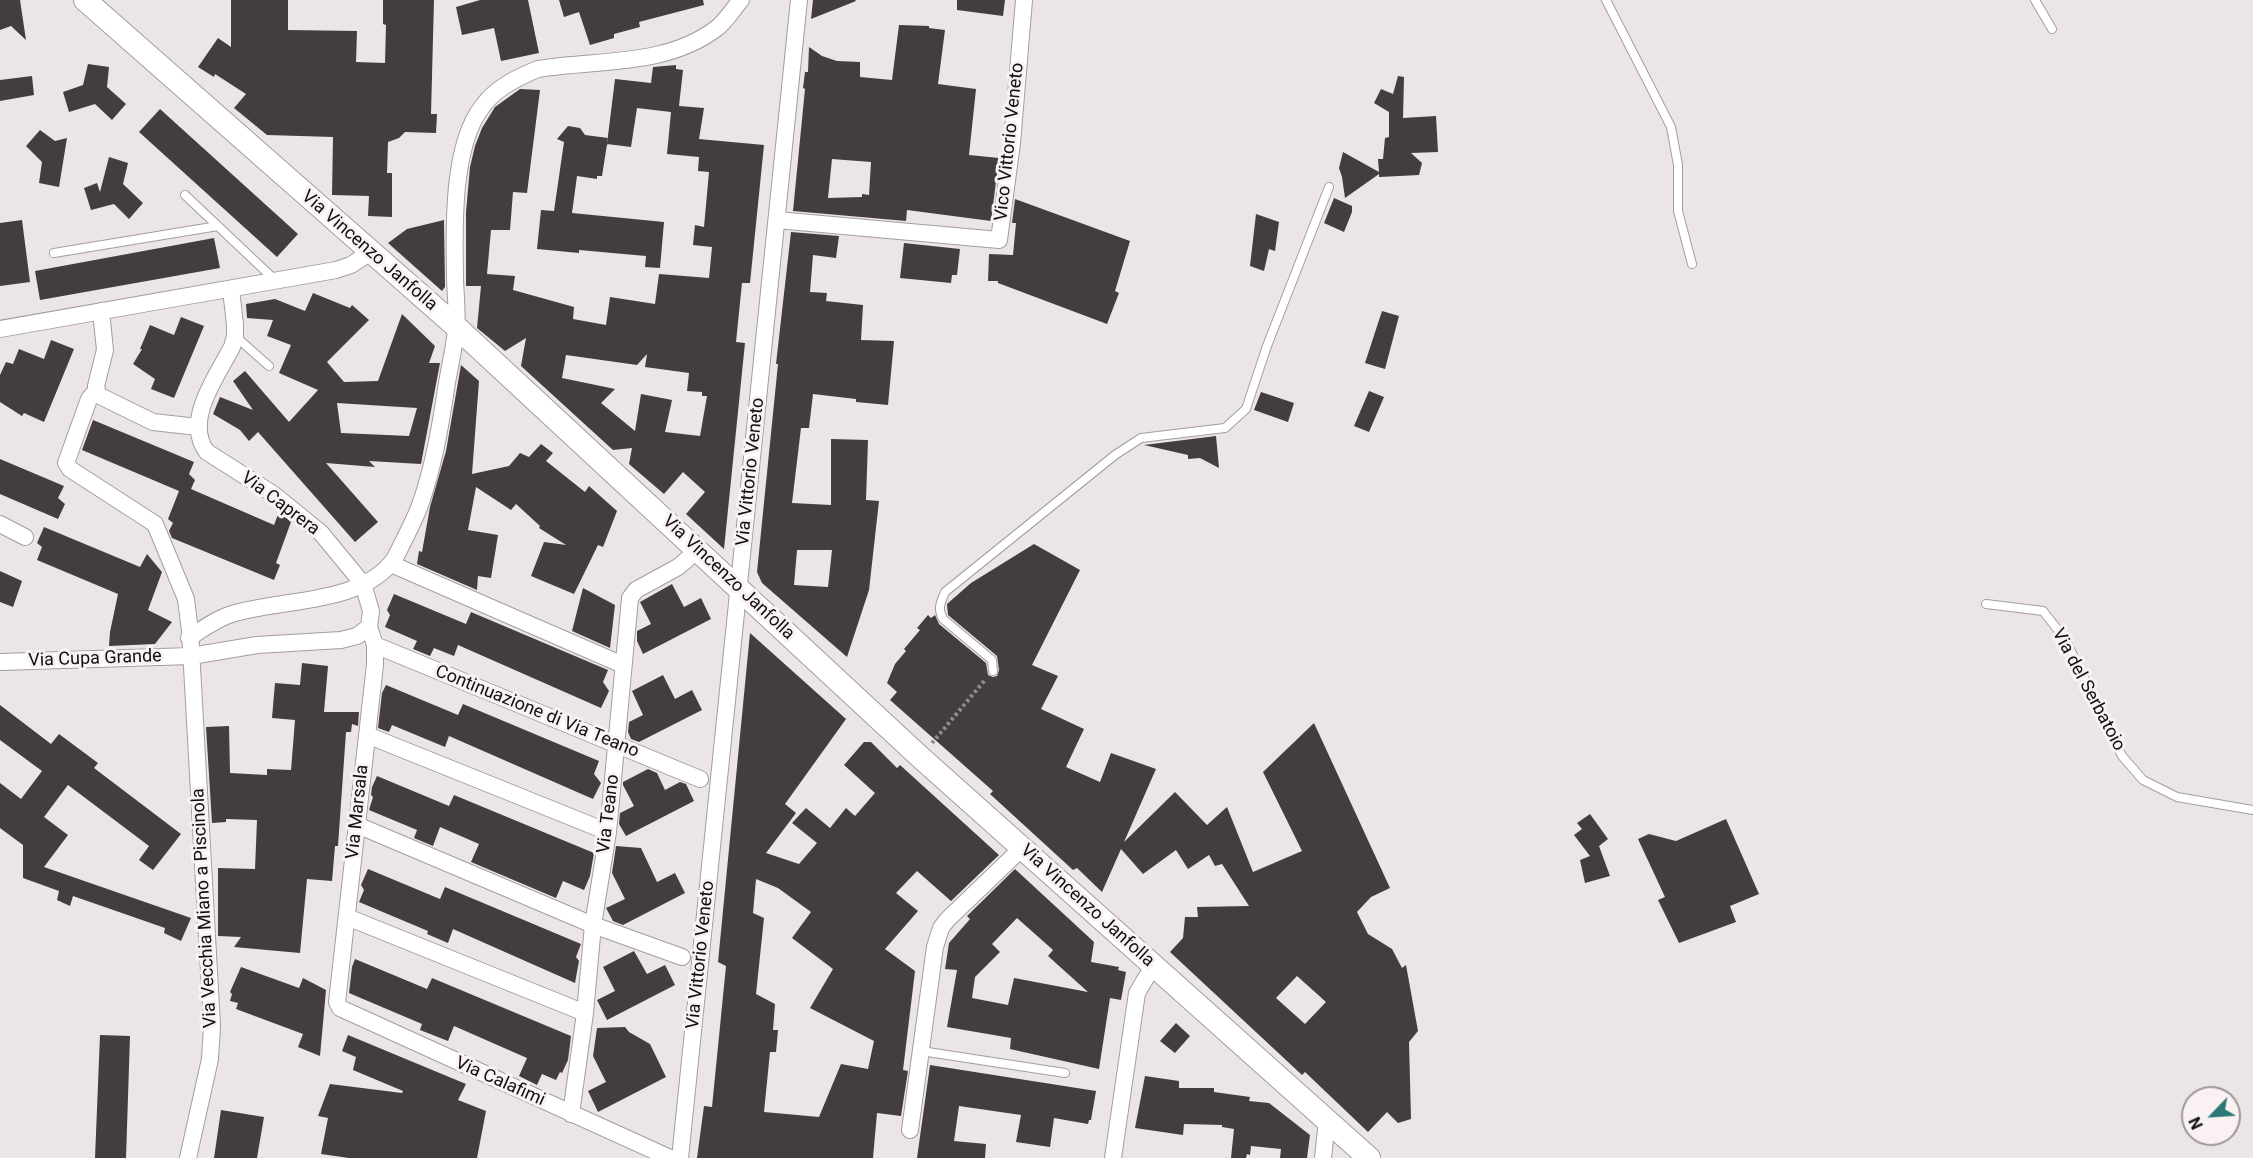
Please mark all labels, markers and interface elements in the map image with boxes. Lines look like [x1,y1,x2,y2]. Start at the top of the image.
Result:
street label: Vico Vittorio Veneto [991,62,1029,222]
street label: Via Vincenzo Janfolla [297,186,441,316]
street label: Via Vittorio Veneto [732,397,770,547]
street label: Via Caprera [236,467,324,541]
street label: Via Vincenzo Janfolla [657,511,799,645]
street label: Via del Serbatoio [2047,625,2129,755]
street label: Via Cupa Grande [28,646,162,672]
street label: Continuazione di Via Teano [432,661,642,763]
street label: Via Marsala [342,764,374,860]
street label: Via Teano [593,773,625,855]
street label: Via Vecchia Miano a Piscinola [188,788,222,1028]
street label: Via Vincenzo Janfolla [1015,840,1159,972]
street label: Via Vittorio Veneto [682,880,720,1030]
street label: Via Calafimi [452,1053,548,1111]
north arrow [2181,1086,2241,1146]
text: N [2185,1114,2207,1132]

